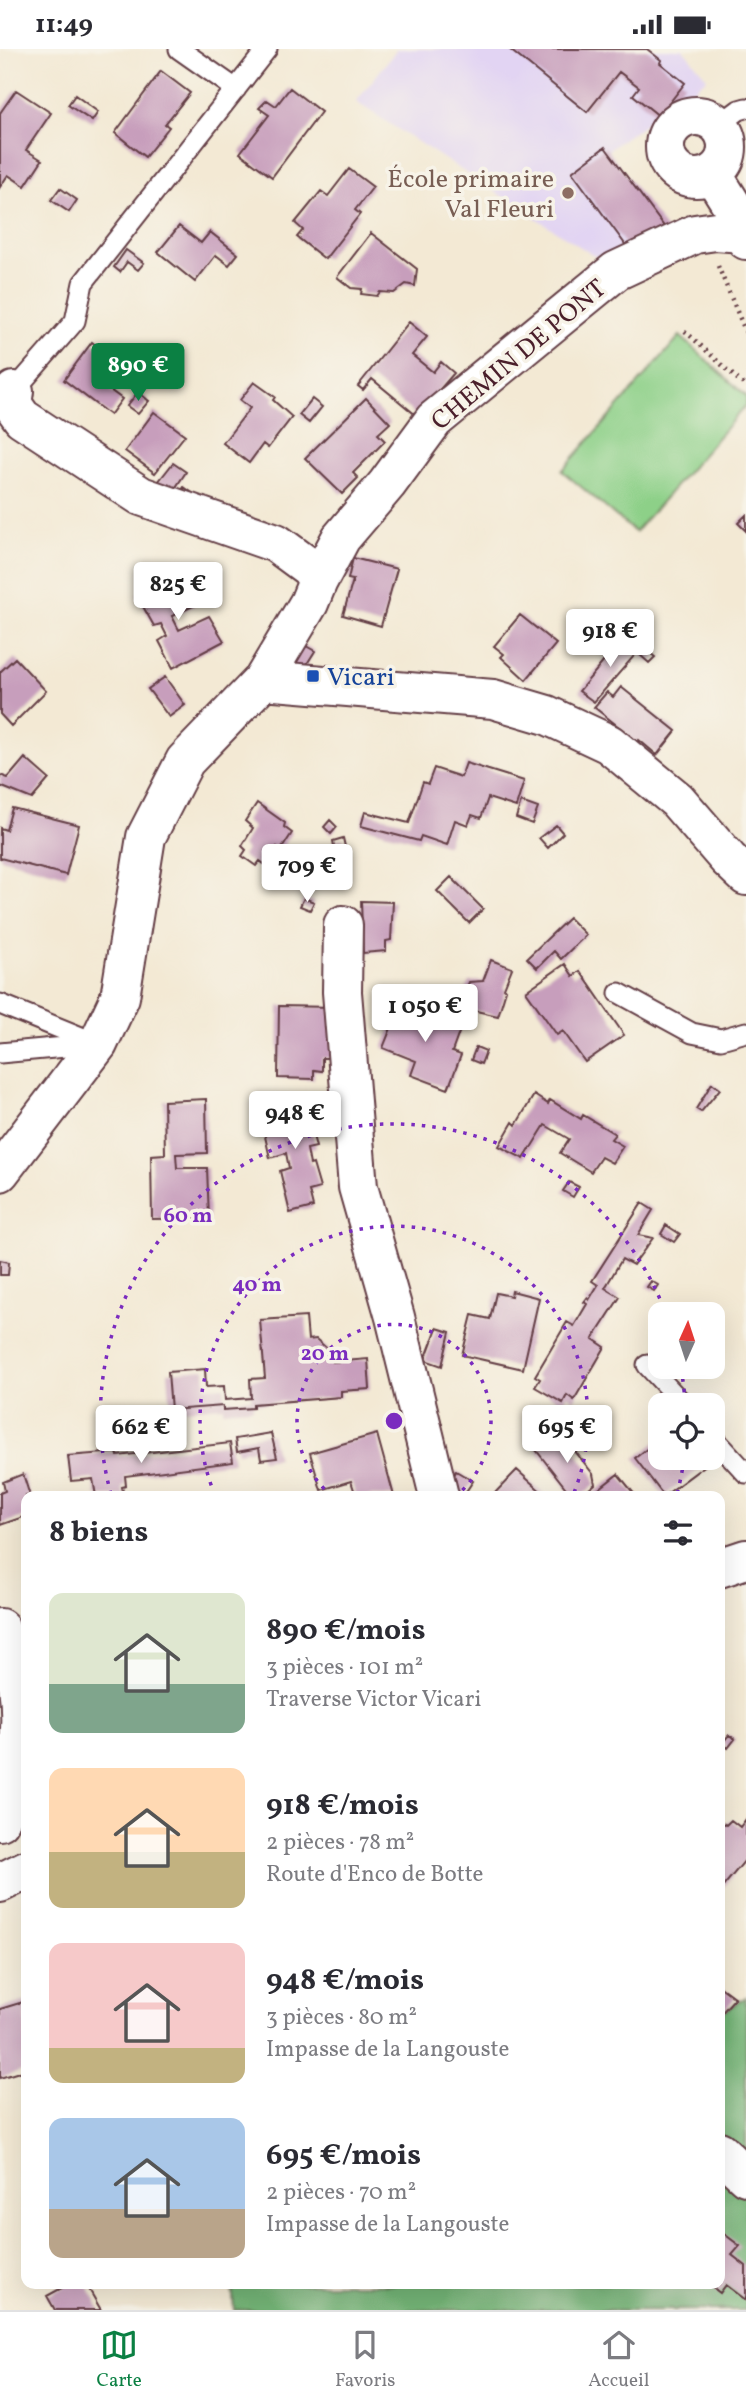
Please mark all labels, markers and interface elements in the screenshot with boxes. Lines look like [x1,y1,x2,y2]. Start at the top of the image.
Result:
text: 11:49 [35,7,93,43]
place label: École primaire Val Fleuri [387,162,554,228]
marker: École primaire Val Fleuri [560,185,576,201]
street label: CHEMIN DE PONT [424,272,615,440]
pin: 890 € [89,343,187,403]
text: 890 € [107,350,169,382]
pin: 825 € [129,563,227,622]
text: 825 € [150,569,206,601]
pin: 918 € [561,609,659,669]
text: 918 € [582,616,638,648]
place label: Vicari [327,660,395,696]
marker: Vicari [305,668,321,684]
pin: 709 € [258,845,356,904]
text: 709 € [278,851,336,883]
pin: 1 050 € [360,985,490,1044]
text: 1 050 € [388,991,462,1023]
pin: 948 € [246,1091,344,1151]
text: 948 € [265,1098,325,1130]
text: 60 m [164,1202,212,1231]
text: 40 m [232,1271,282,1300]
north arrow [648,1302,724,1379]
map controls [648,1302,725,1470]
text: 20 m [301,1340,349,1369]
button: locate [648,1393,725,1470]
pin: 662 € [92,1405,190,1465]
pin: 695 € [518,1405,616,1465]
centre of rings [382,1409,406,1433]
text: 662 € [112,1412,170,1444]
text: 695 € [538,1412,596,1444]
text: 8 biens [49,1512,148,1554]
icon: filters [659,1514,697,1552]
text: 890 €/mois [266,1610,426,1652]
icon: home [105,1621,189,1705]
text: 3 pièces · 101 m² [266,1652,423,1684]
text: Traverse Victor Vicari [266,1684,481,1716]
text: 918 €/mois [266,1785,419,1827]
icon: home [105,1796,189,1880]
text: 2 pièces · 78 m² [266,1827,414,1859]
text: Route d'Enco de Botte [266,1859,483,1891]
text: 948 €/mois [266,1960,424,2002]
icon: home [105,1971,189,2055]
text: 3 pièces · 80 m² [266,2002,417,2034]
text: Impasse de la Langouste [266,2034,509,2066]
text: 695 €/mois [266,2135,421,2177]
icon: home [105,2146,189,2230]
text: 2 pièces · 70 m² [266,2177,416,2209]
text: Impasse de la Langouste [266,2209,509,2241]
tab: Carte [97,2326,142,2394]
tab: Favoris [335,2326,395,2394]
tab: Accueil [588,2326,649,2394]

